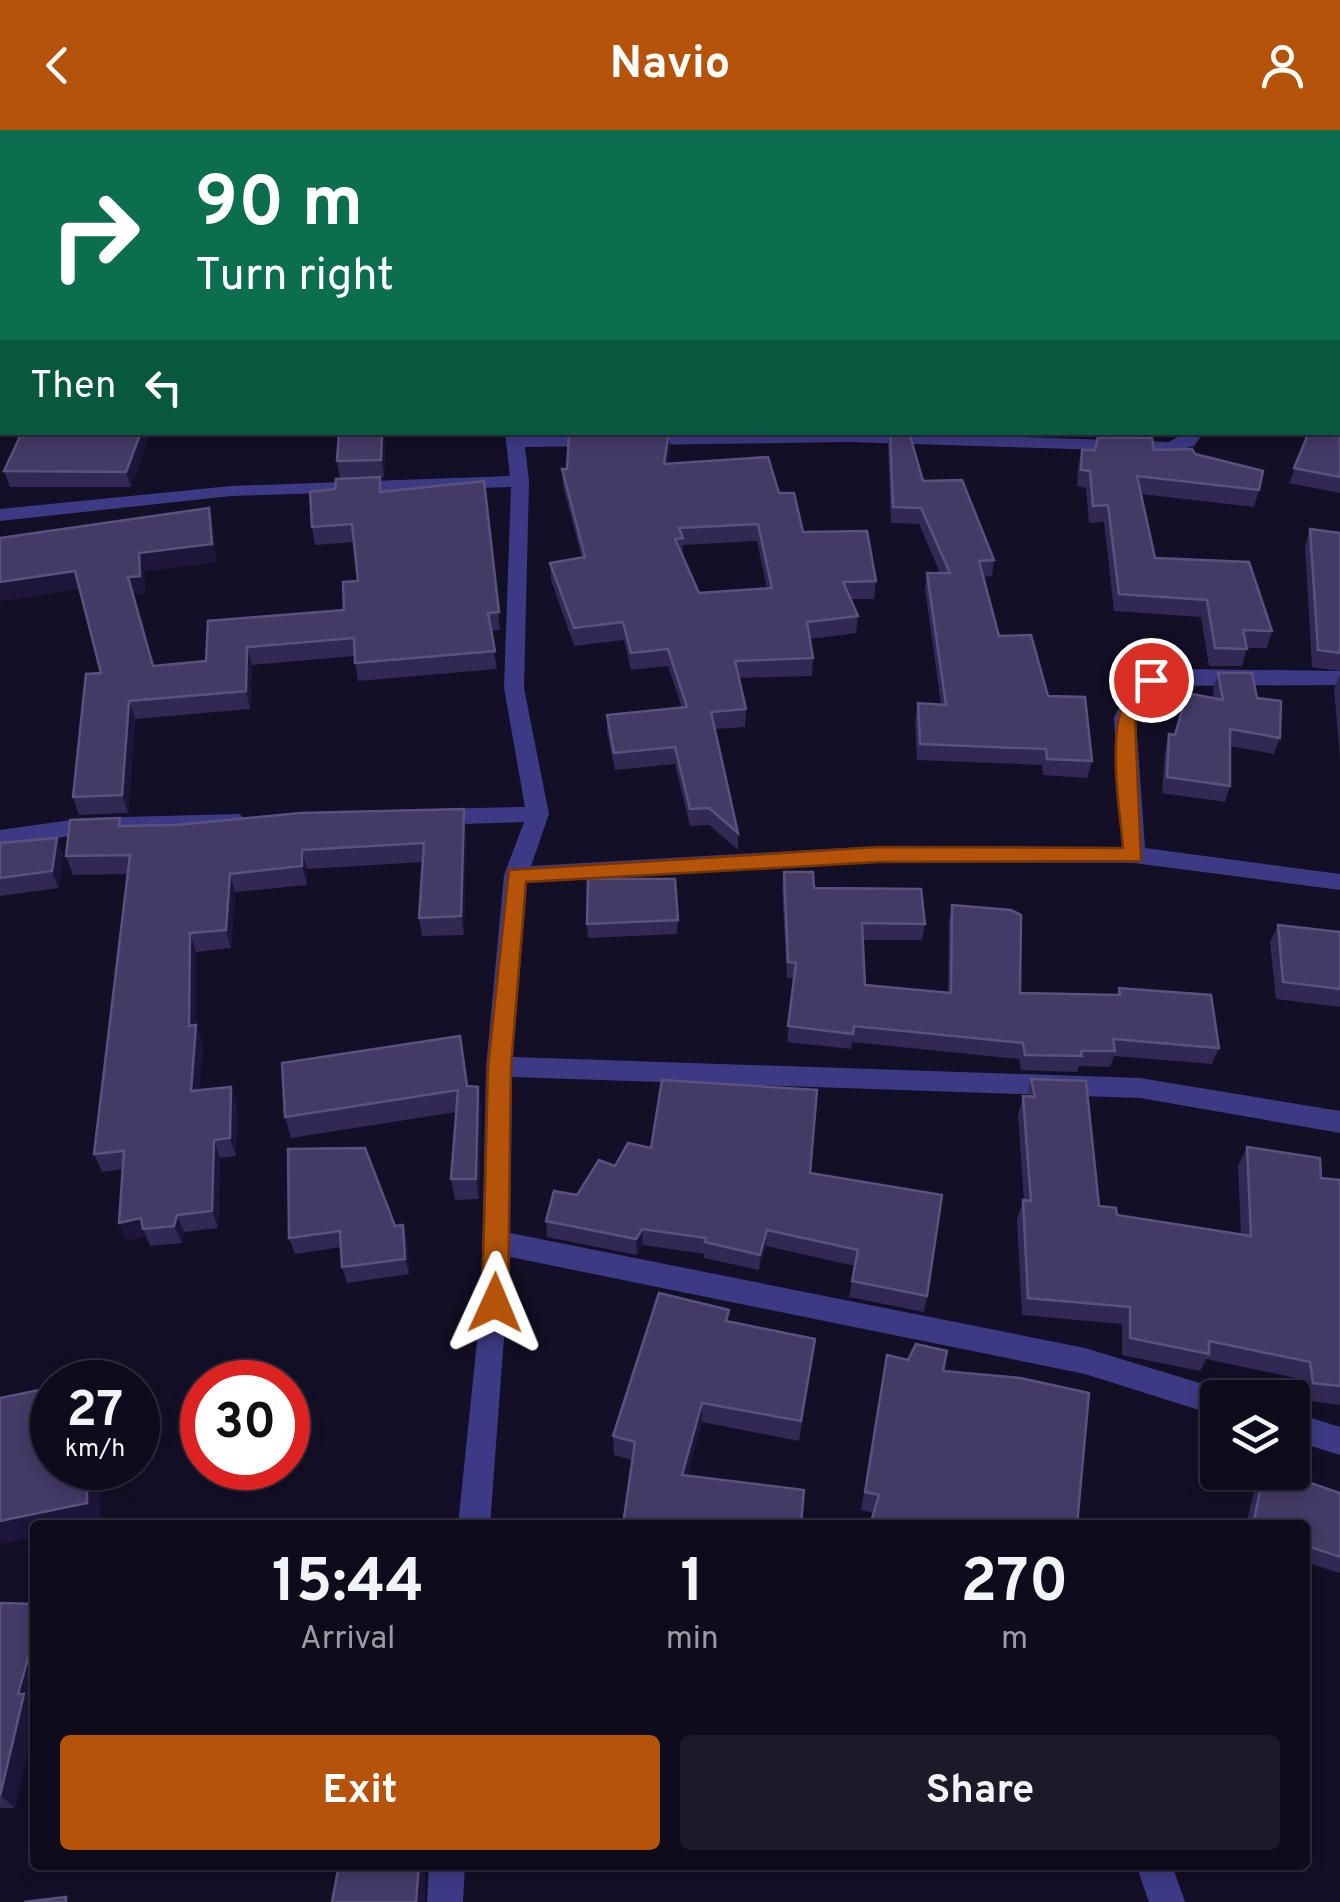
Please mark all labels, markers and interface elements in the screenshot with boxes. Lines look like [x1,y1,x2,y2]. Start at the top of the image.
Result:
text: Navio [610,37,730,94]
icon: back [30,38,85,93]
icon: person [1255,38,1310,93]
text: 90 m [195,162,363,251]
icon: right [30,170,160,300]
text: Turn right [195,249,394,306]
icon: left [136,360,191,415]
text: Then [30,363,116,412]
pin [1109,638,1194,723]
icon: arrive [1124,653,1179,708]
position arrow [443,1251,547,1355]
speed limit sign: 30 [180,1360,310,1490]
map controls [1200,1380,1310,1490]
button: layers [1200,1380,1310,1490]
text: 27 [67,1381,123,1444]
text: km/h [65,1434,125,1466]
text: 15:44 [272,1547,424,1623]
text: 1 [680,1547,704,1623]
text: 270 [961,1547,1068,1623]
text: Arrival [300,1620,396,1660]
text: min [666,1620,719,1660]
text: m [1001,1620,1028,1660]
button: Exit [60,1735,660,1850]
button: Share [680,1735,1280,1850]

